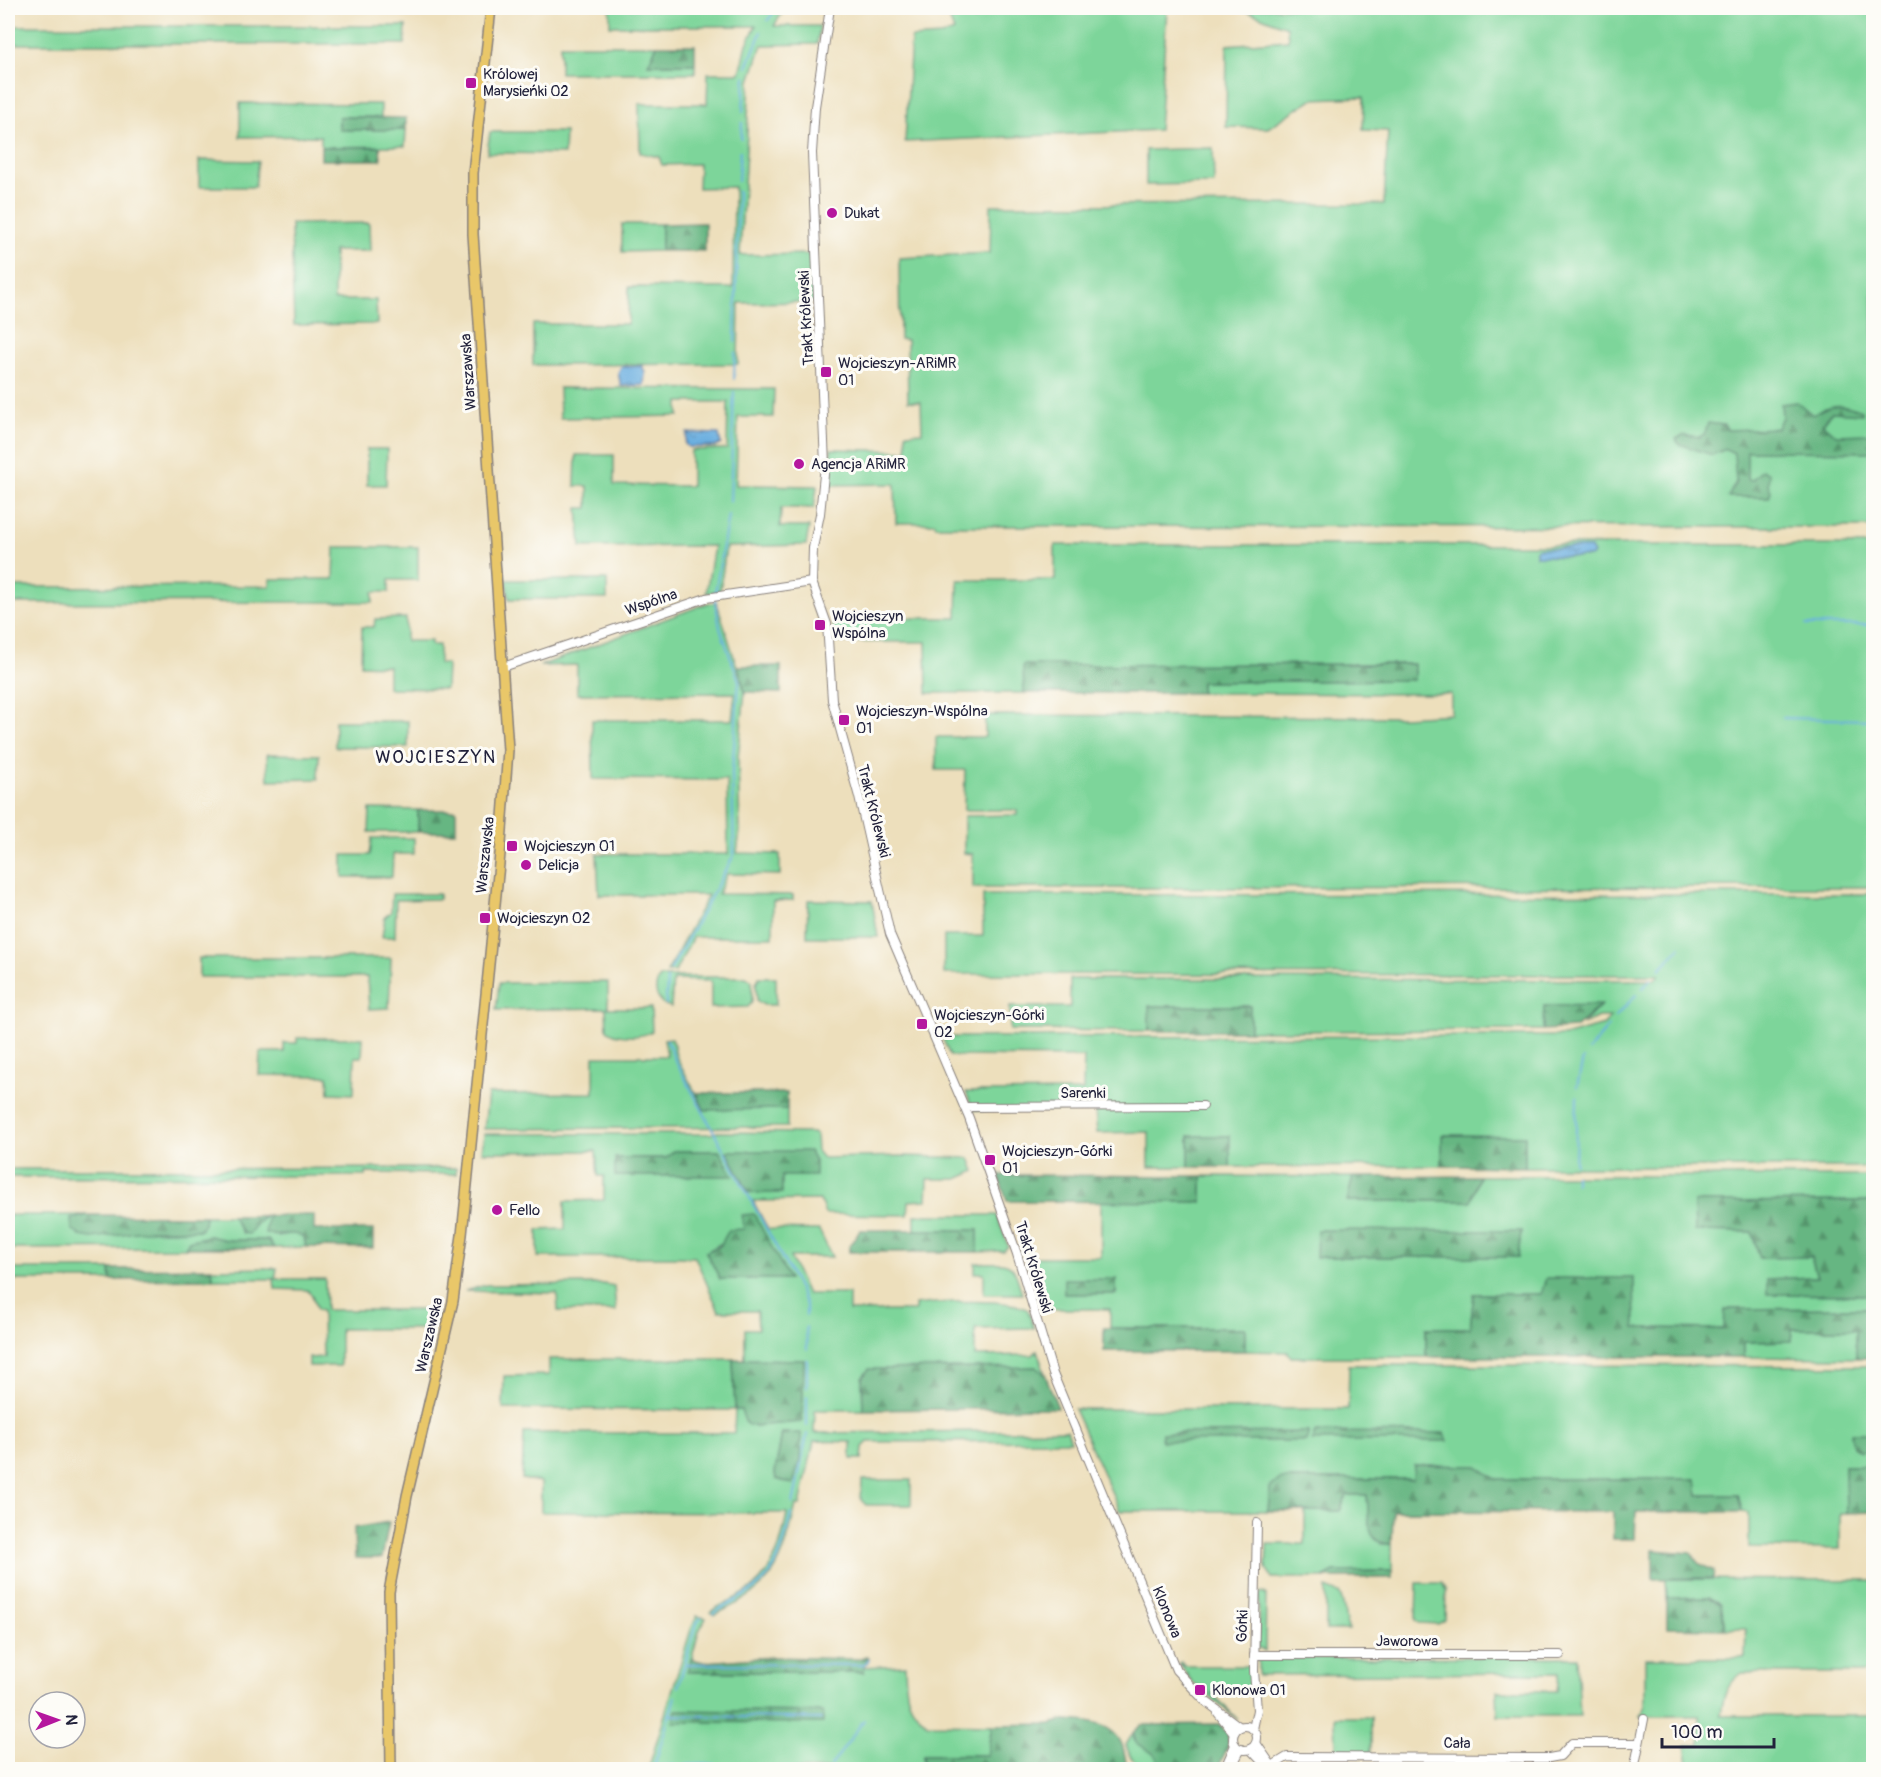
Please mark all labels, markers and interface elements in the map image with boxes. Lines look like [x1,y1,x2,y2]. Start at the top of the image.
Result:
place label: Królowej Marysieńki 02 [483,65,569,101]
marker: Królowej Marysieńki 02 [464,76,478,90]
place label: Dukat [844,204,880,223]
marker: Dukat [825,206,839,220]
street label: Trakt Królewski [795,270,818,366]
street label: Warszawska [456,333,481,411]
place label: Wojcieszyn-ARiMR 01 [838,354,957,390]
marker: Wojcieszyn-ARiMR 01 [819,365,833,379]
place label: Agencja ARiMR [811,455,906,474]
marker: Agencja ARiMR [792,457,806,471]
street label: Wspólna [623,585,680,620]
place label: Wojcieszyn Wspólna [832,607,903,643]
marker: Wojcieszyn Wspólna [813,618,827,632]
place label: Wojcieszyn-Wspólna 01 [856,702,988,738]
marker: Wojcieszyn-Wspólna 01 [837,713,851,727]
district label: WOJCIESZYN [375,746,497,769]
street label: Trakt Królewski [853,763,894,860]
street label: Warszawska [472,816,499,894]
place label: Wojcieszyn 01 [524,837,615,856]
marker: Wojcieszyn 01 [505,839,519,853]
place label: Delicja [538,856,579,875]
marker: Delicja [519,858,533,872]
place label: Wojcieszyn 02 [497,909,590,928]
marker: Wojcieszyn 02 [478,911,492,925]
place label: Wojcieszyn-Górki 02 [934,1006,1045,1042]
marker: Wojcieszyn-Górki 02 [915,1017,929,1031]
street label: Sarenki [1060,1084,1106,1103]
place label: Wojcieszyn-Górki 01 [1002,1142,1113,1178]
marker: Wojcieszyn-Górki 01 [983,1153,997,1167]
place label: Fello [509,1201,540,1220]
marker: Fello [490,1203,504,1217]
street label: Trakt Królewski [1011,1219,1057,1316]
street label: Warszawska [412,1296,447,1375]
street label: Klonowa [1148,1583,1186,1641]
street label: Górki [1232,1609,1253,1643]
street label: Jaworowa [1376,1632,1438,1651]
place label: Klonowa 01 [1212,1681,1286,1700]
marker: Klonowa 01 [1193,1683,1207,1697]
north arrow [27,1690,87,1750]
scale bar [1662,1711,1774,1749]
text: N [61,1714,81,1726]
text: 100 m [1671,1721,1723,1744]
street label: Cała [1443,1734,1471,1753]

